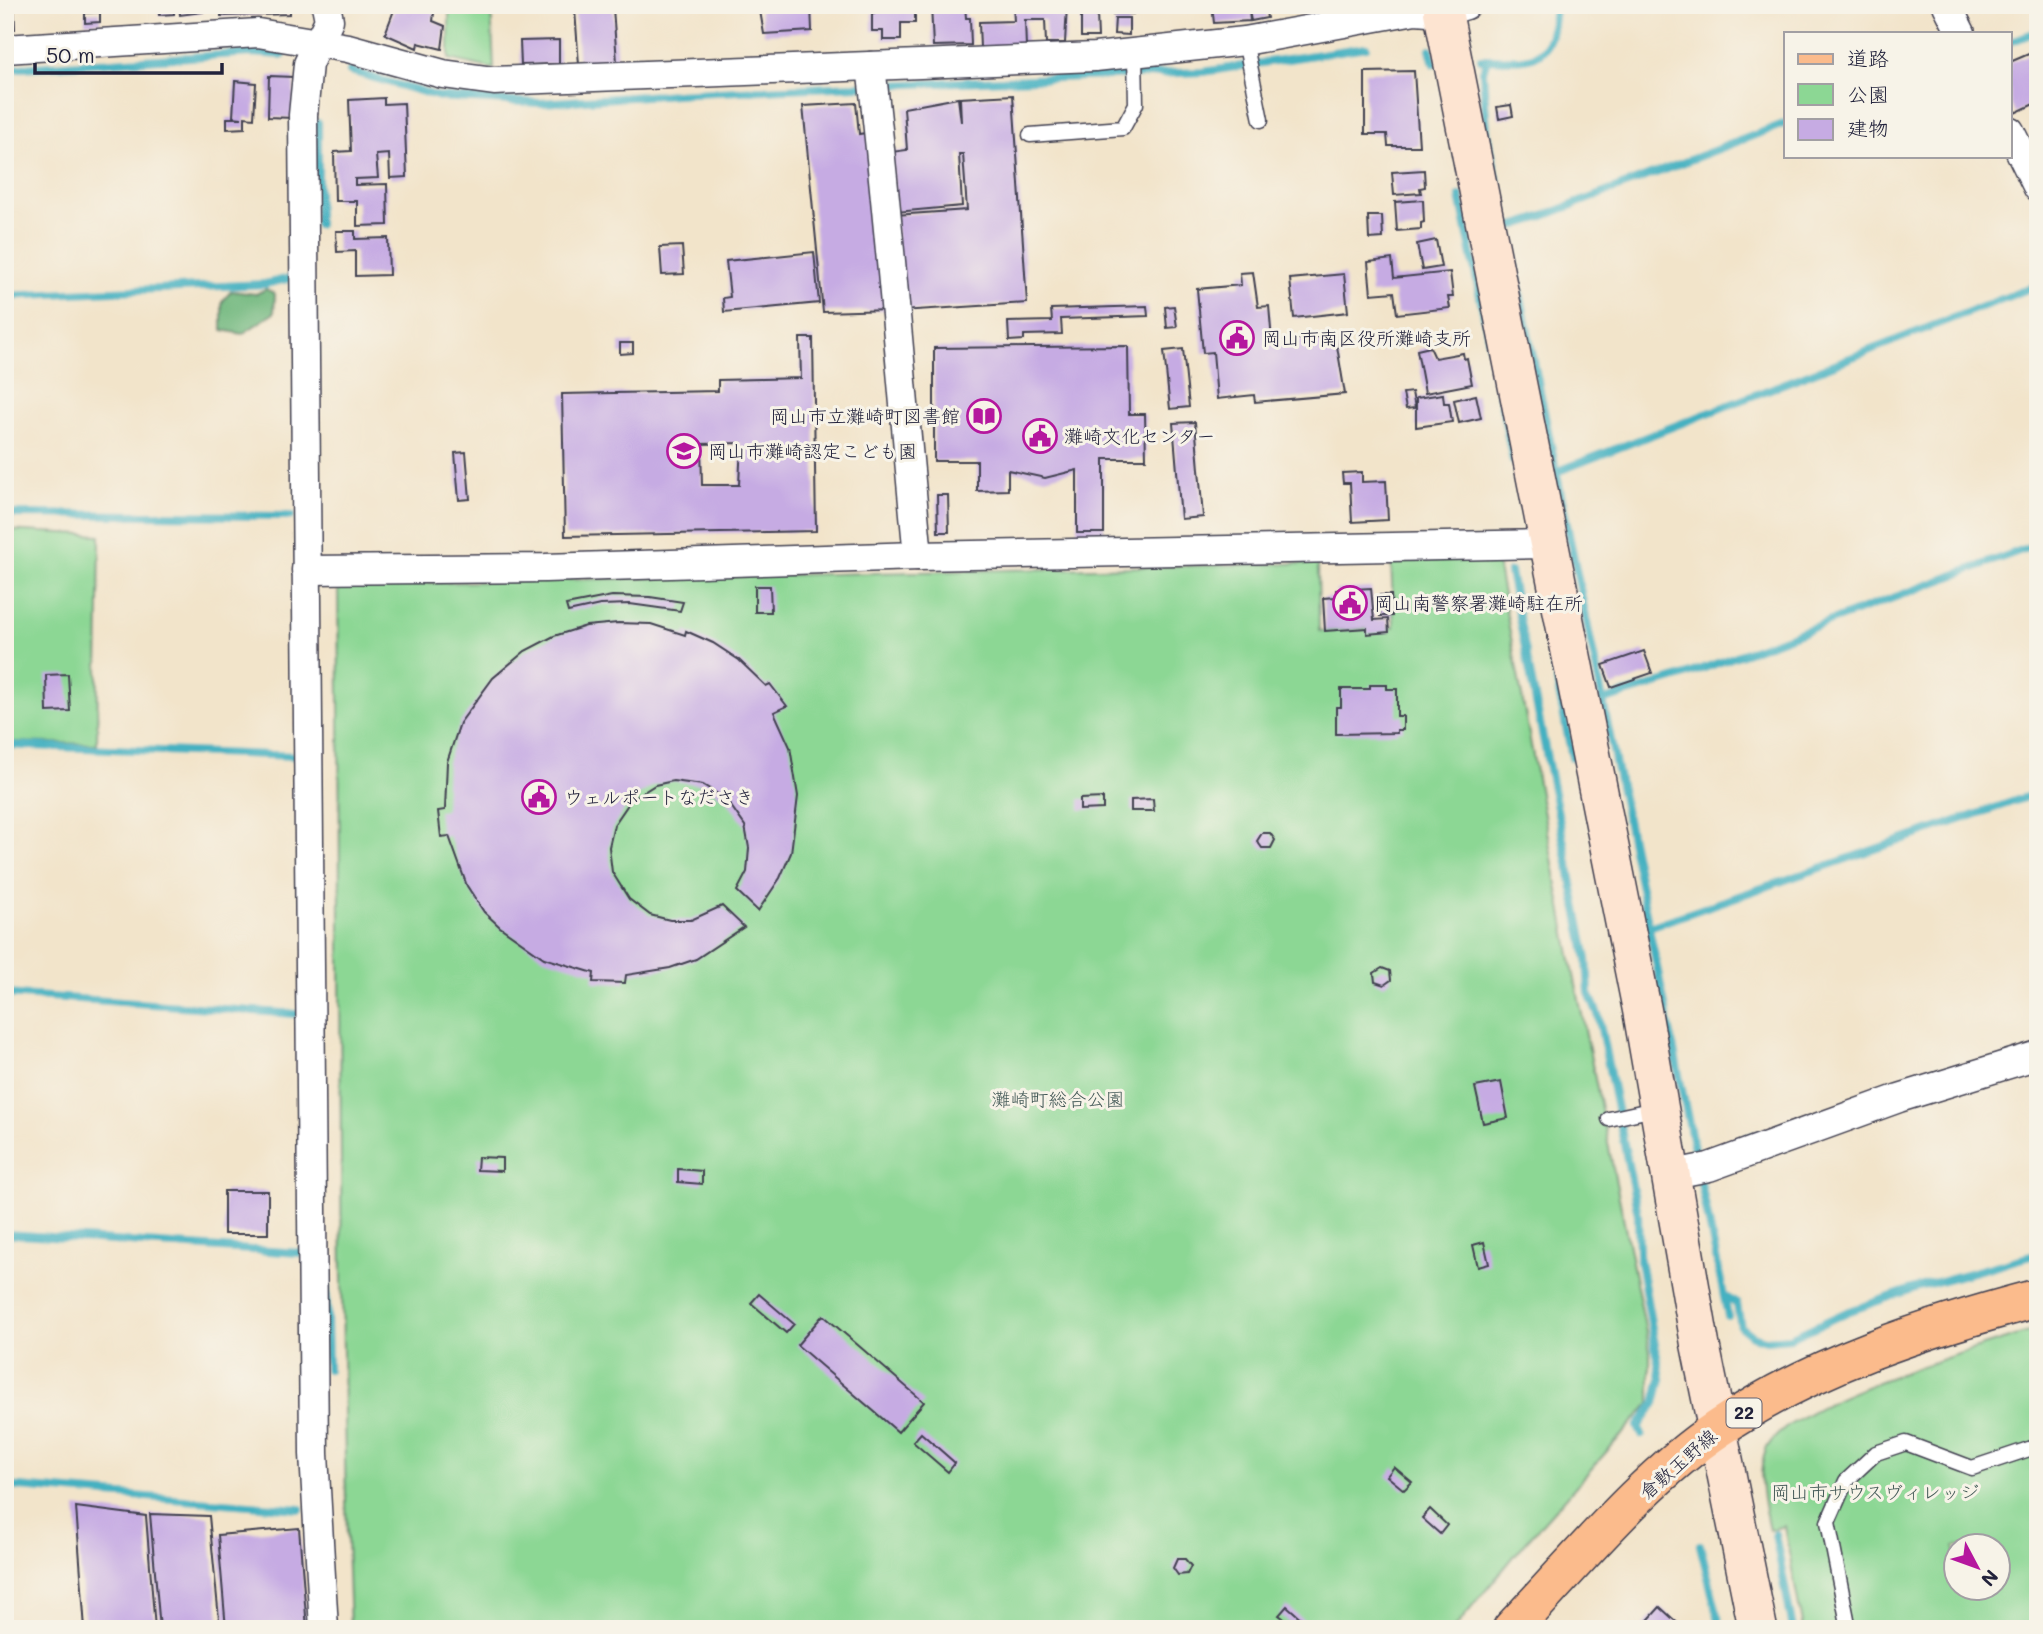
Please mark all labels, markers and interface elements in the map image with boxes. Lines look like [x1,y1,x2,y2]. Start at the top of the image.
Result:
scale bar [35,32,222,76]
legend [1784,32,2011,158]
text: 50 m [46,41,95,68]
text: 道路 [1847,44,1889,71]
text: 公園 [1847,80,1889,107]
text: 建物 [1847,114,1889,141]
public building icon: 岡山市南区役所灘崎支所 [1218,319,1256,357]
place label: 岡山市南区役所灘崎支所 [1262,325,1471,350]
library icon: 岡山市立灘崎町図書館 [965,397,1003,435]
place label: 岡山市立灘崎町図書館 [770,403,960,428]
public building icon: 灘崎文化センター [1021,417,1059,455]
place label: 灘崎文化センター [1064,423,1215,448]
school or university icon: 岡山市灘崎認定こども園 [665,432,703,470]
place label: 岡山市灘崎認定こども園 [708,438,917,463]
public building icon: 岡山南警察署灘崎駐在所 [1331,584,1369,622]
place label: 岡山南警察署灘崎駐在所 [1374,590,1583,615]
public building icon: ウェルポートなださき [520,778,558,816]
place label: ウェルポートなださき [564,784,754,809]
park label: 灘崎町総合公園 [991,1086,1125,1111]
road number: 22 [1726,1398,1762,1428]
street label: 倉敷玉野線 [1634,1423,1722,1504]
park label: 岡山市サウスヴィレッジ [1771,1479,1979,1504]
north arrow [1941,1532,2011,1602]
text: N [1976,1565,2004,1592]

